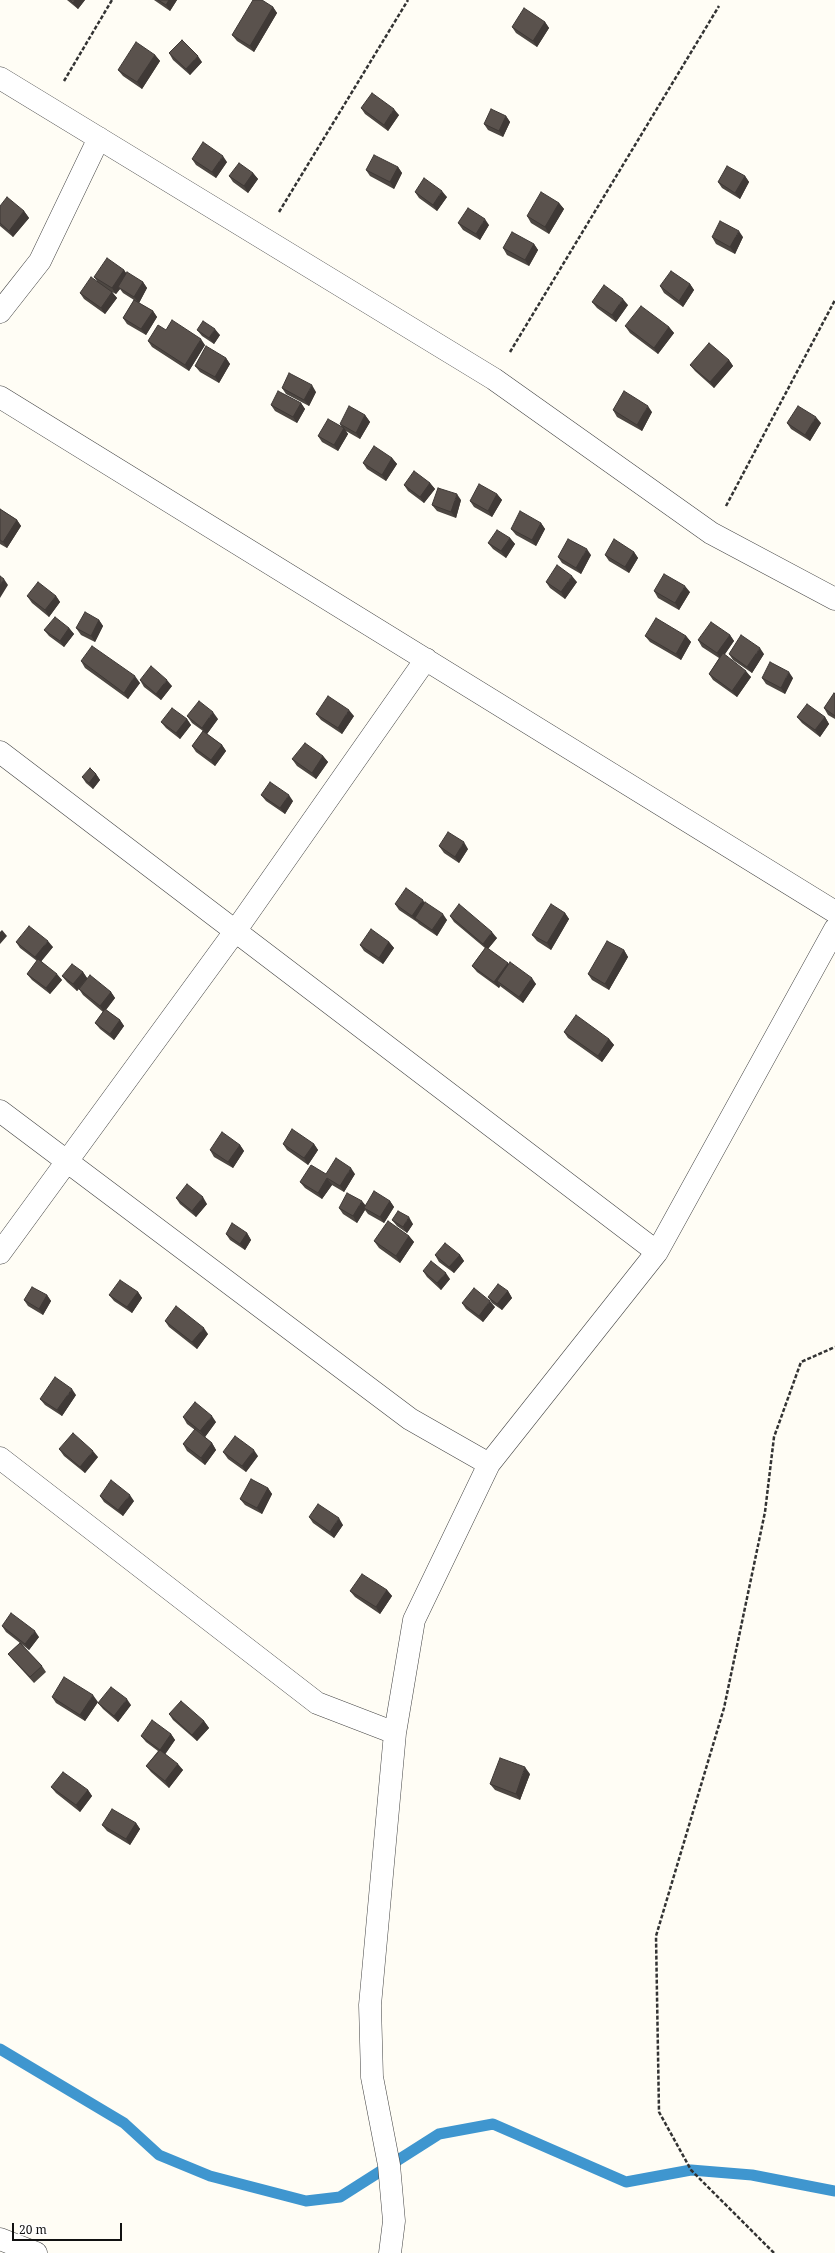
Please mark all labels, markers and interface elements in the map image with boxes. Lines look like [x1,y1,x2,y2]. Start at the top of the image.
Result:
scale bar [14,2215,124,2241]
text: 20 m [19,2221,47,2238]

